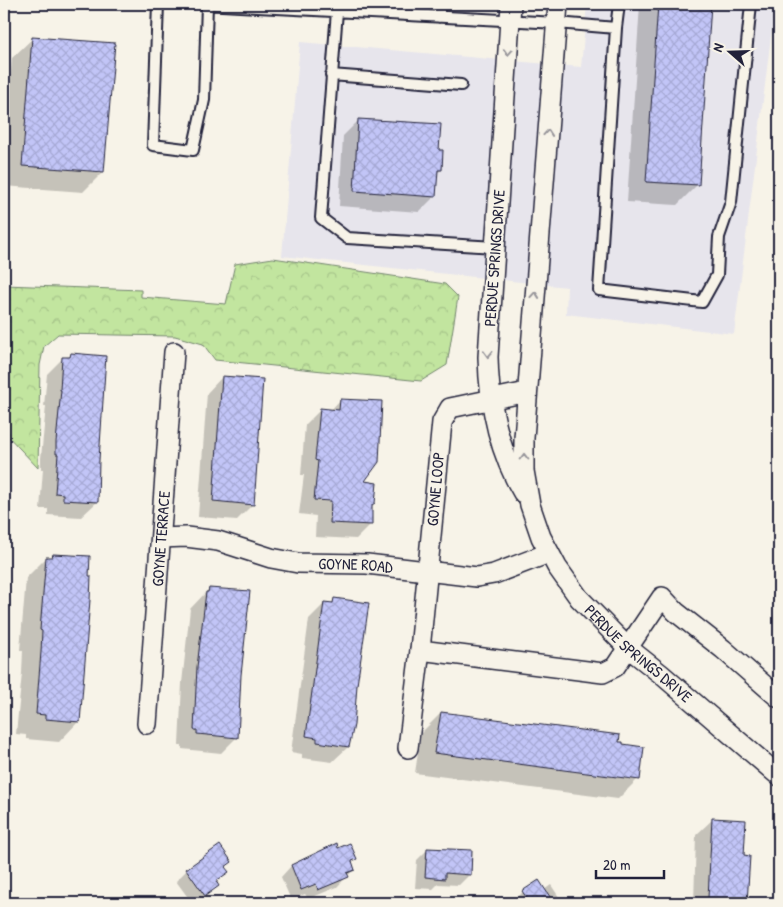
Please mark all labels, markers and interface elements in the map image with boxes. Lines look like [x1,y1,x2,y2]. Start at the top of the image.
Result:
north arrow [706,28,756,78]
text: N [707,40,728,54]
one-way arrow [502,49,513,57]
one-way arrow [542,128,553,136]
street label: PERDUE SPRINGS DRIVE [478,189,510,327]
one-way arrow [529,290,540,298]
one-way arrow [483,351,493,359]
street label: GOYNE LOOP [421,451,449,527]
one-way arrow [519,453,529,460]
street label: GOYNE TERRACE [146,490,175,587]
street label: GOYNE ROAD [318,552,394,578]
street label: PERDUE SPRINGS DRIVE [580,599,697,707]
scale bar [596,847,663,879]
text: 20 m [603,854,630,875]

